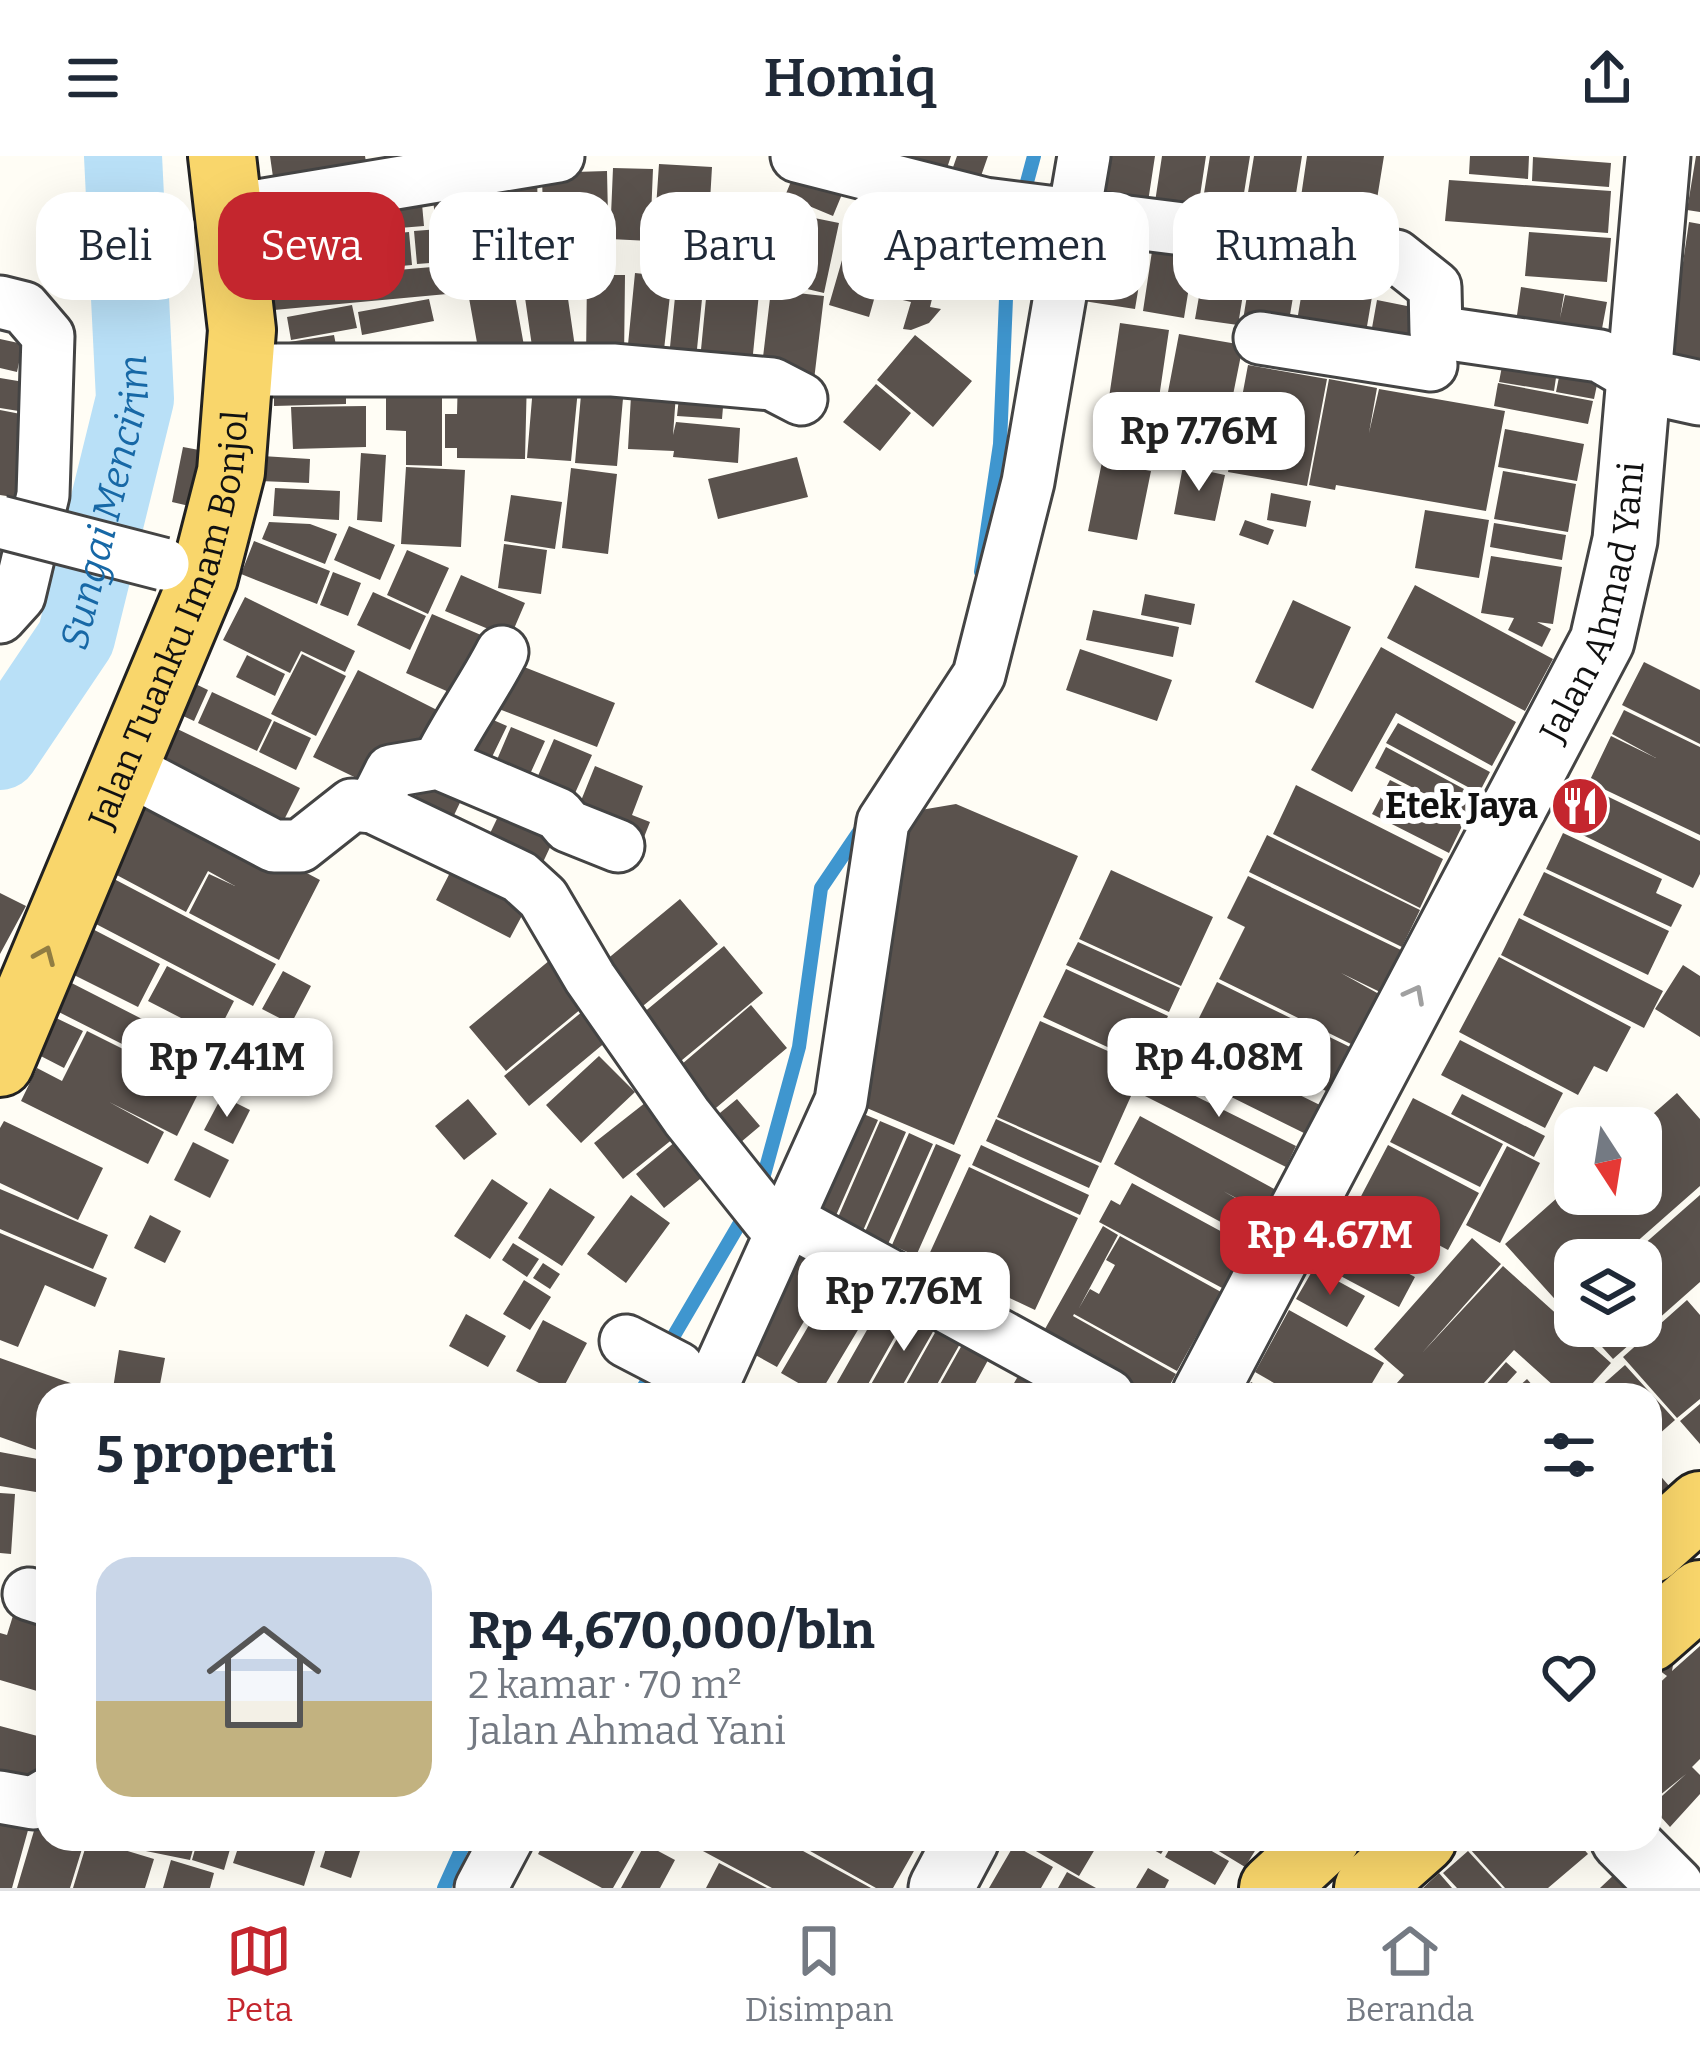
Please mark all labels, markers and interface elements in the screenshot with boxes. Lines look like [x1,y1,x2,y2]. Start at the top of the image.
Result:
icon: menu [60,45,126,111]
icon: share [1574,45,1640,111]
text: Homiq [763,46,937,110]
chip: Beli [36,192,194,300]
chip: Sewa [218,192,405,300]
chip: Filter [429,192,616,300]
chip: Baru [640,192,818,300]
chip: Apartemen [842,192,1149,300]
chip: Rumah [1173,192,1399,300]
water label: Sungai Mencirim [51,354,158,654]
pin: Rp 7.76M [1075,392,1323,494]
text: Rp 7.76M [1120,408,1278,454]
street label: Jalan Tuanku Imam Bonjol [79,409,258,836]
street label: Jalan Ahmad Yani [1530,460,1654,751]
restaurant icon: Etek Jaya [1549,775,1611,837]
place label: Etek Jaya [1385,784,1538,828]
one-way arrow [31,946,55,967]
one-way arrow [1401,985,1424,1007]
pin: Rp 7.41M [103,1018,351,1120]
pin: Rp 4.08M [1095,1018,1343,1120]
text: Rp 7.41M [149,1034,305,1080]
text: Rp 4.08M [1134,1034,1304,1080]
north arrow [1554,1107,1662,1215]
map controls [1554,1107,1662,1347]
pin: Rp 4.67M [1206,1196,1454,1298]
text: Rp 4.67M [1247,1212,1413,1258]
button: layers [1554,1239,1662,1347]
pin: Rp 7.76M [780,1252,1028,1354]
text: Rp 7.76M [825,1268,983,1314]
icon: filters [1536,1422,1602,1488]
text: 5 properti [96,1424,336,1486]
text: Rp 4,670,000/bln [468,1600,875,1662]
icon: home [192,1605,336,1749]
icon: heart [1536,1644,1602,1710]
text: 2 kamar · 70 m² [468,1662,742,1708]
text: Jalan Ahmad Yani [468,1708,786,1754]
tab: Peta [226,1918,293,2030]
tab: Disimpan [745,1918,893,2030]
tab: Beranda [1345,1918,1474,2030]

